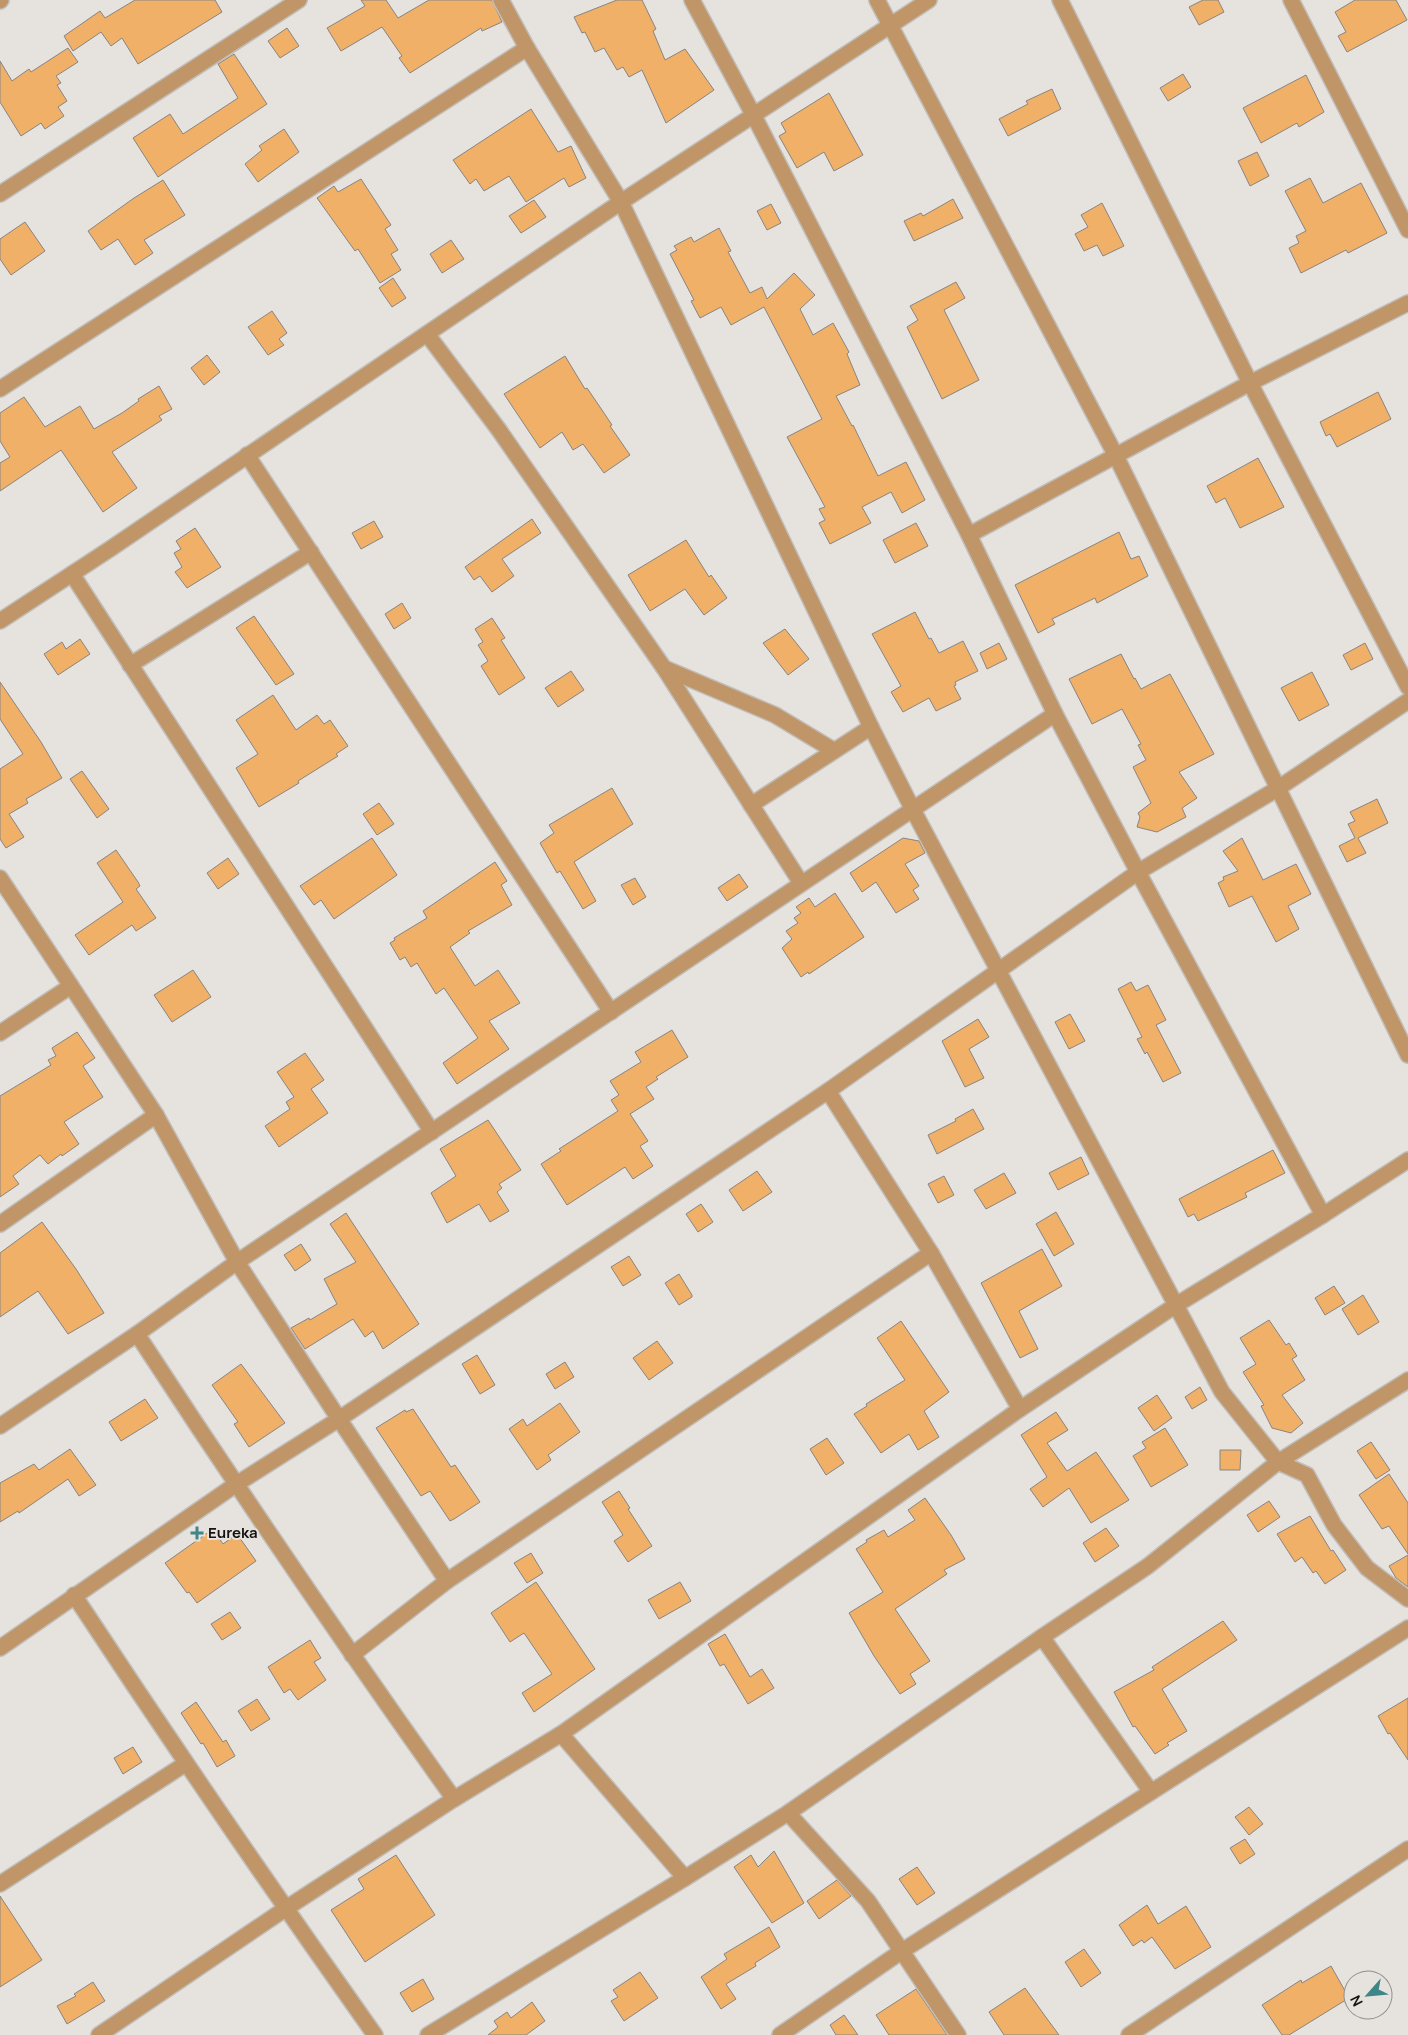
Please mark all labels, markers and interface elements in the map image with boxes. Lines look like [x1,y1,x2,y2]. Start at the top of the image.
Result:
place label: Eureka [208,1522,258,1543]
marker: Eureka [190,1526,204,1540]
north arrow [1343,1970,1393,2020]
text: N [1345,1992,1367,2010]

